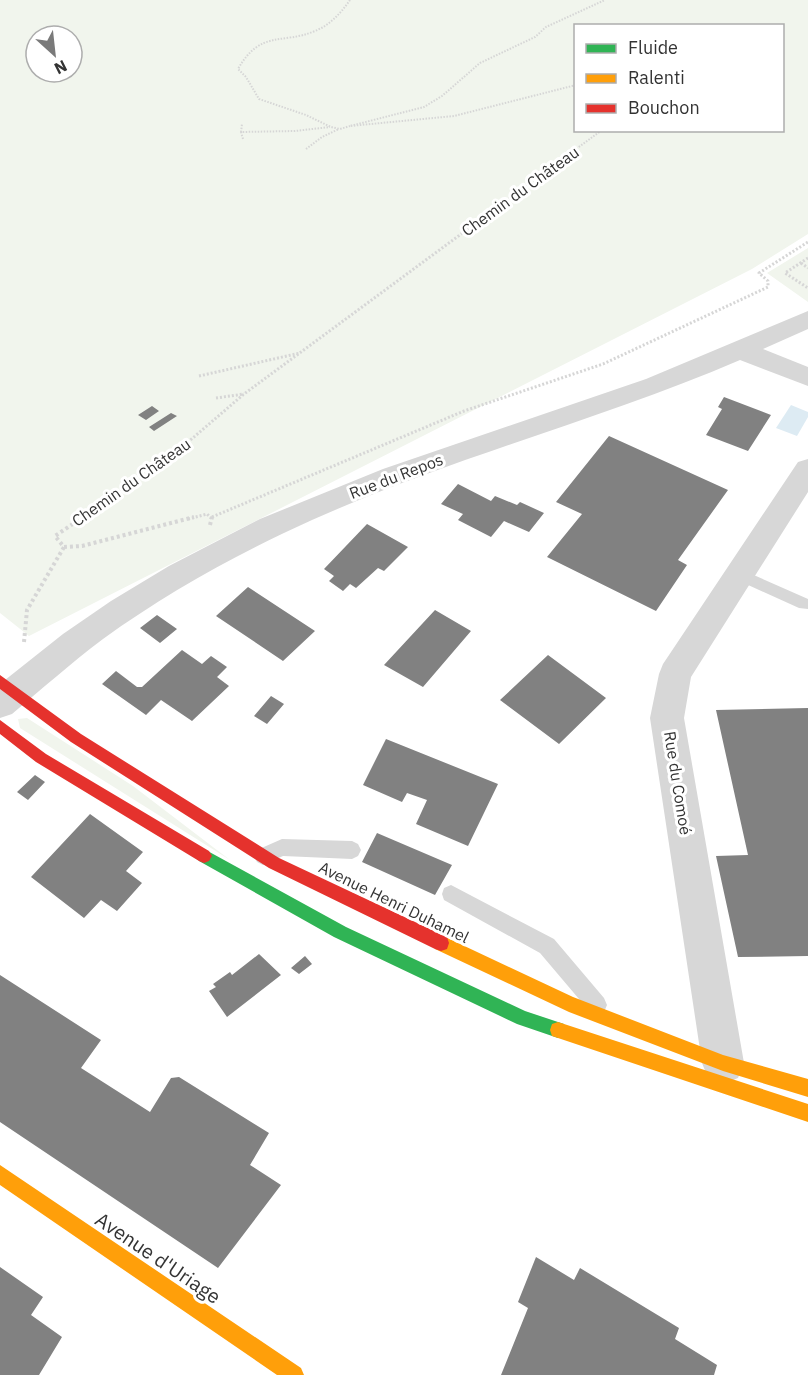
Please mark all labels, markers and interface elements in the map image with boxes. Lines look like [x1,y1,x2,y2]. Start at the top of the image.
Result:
north arrow [24,24,84,84]
legend [574,24,784,132]
text: Fluide [628,36,678,59]
text: N [51,56,71,79]
text: Ralenti [628,66,685,89]
text: Bouchon [628,96,700,119]
street label: Chemin du Château [457,142,583,240]
street label: Chemin du Château [68,434,194,530]
street label: Rue du Repos [346,449,446,503]
street label: Rue du Comoé [660,730,696,836]
street label: Avenue Henri Duhamel [316,857,472,947]
street label: Avenue d'Uriage [90,1206,226,1310]

